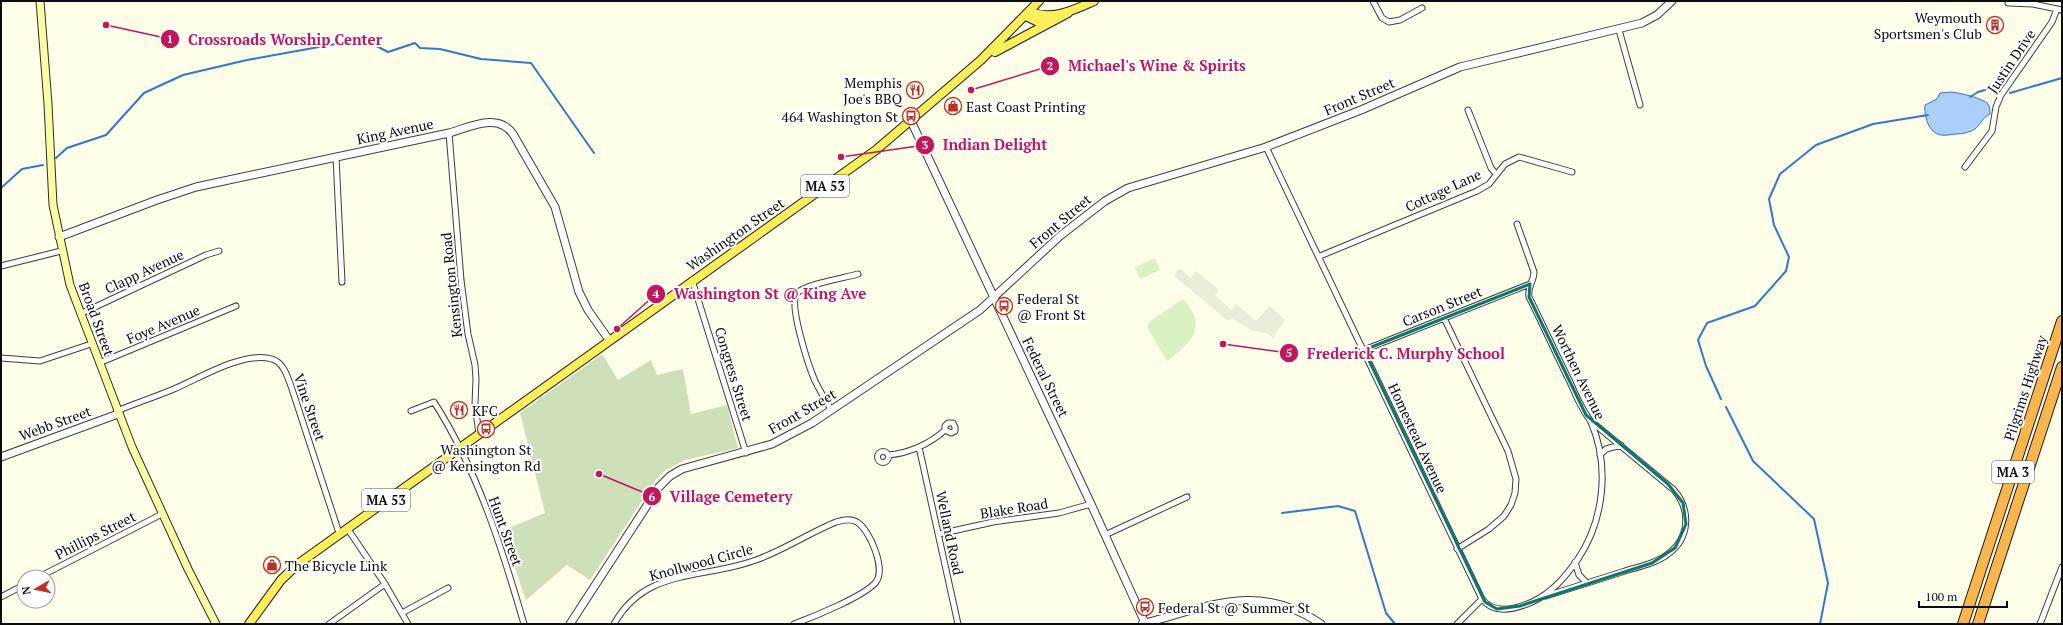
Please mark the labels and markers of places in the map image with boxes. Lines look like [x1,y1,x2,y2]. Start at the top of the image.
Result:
place label: Weymouth Sportsmen's Club [1874,8,1982,43]
building icon: Weymouth Sportsmen's Club [1985,15,2005,35]
callout: Crossroads Worship Center [160,26,390,53]
callout: Michael's Wine & Spirits [1040,52,1254,79]
place label: Memphis Joe's BBQ [843,73,903,108]
restaurant icon: Memphis Joe's BBQ [905,80,925,100]
shop icon: East Coast Printing [943,96,963,116]
place label: East Coast Printing [966,97,1086,116]
bus stop icon: 464 Washington St [901,106,921,126]
place label: 464 Washington St [781,107,899,126]
callout: Indian Delight [915,132,1055,159]
callout: Washington St @ King Ave [646,281,874,308]
place label: Federal St @ Front St [1017,289,1086,324]
bus stop icon: Federal St @ Front St [994,296,1014,316]
callout: Frederick C. Murphy School [1279,340,1514,367]
restaurant icon: KFC [449,400,469,420]
place label: KFC [472,401,498,420]
bus stop icon: Washington St @ Kensington Rd [476,419,496,439]
place label: Washington St @ Kensington Rd [431,440,541,475]
callout: Village Cemetery [642,483,801,510]
shop icon: The Bicycle Link [262,555,282,575]
place label: The Bicycle Link [285,556,388,575]
bus stop icon: Federal St @ Summer St [1135,597,1155,617]
place label: Federal St @ Summer St [1158,598,1311,617]

